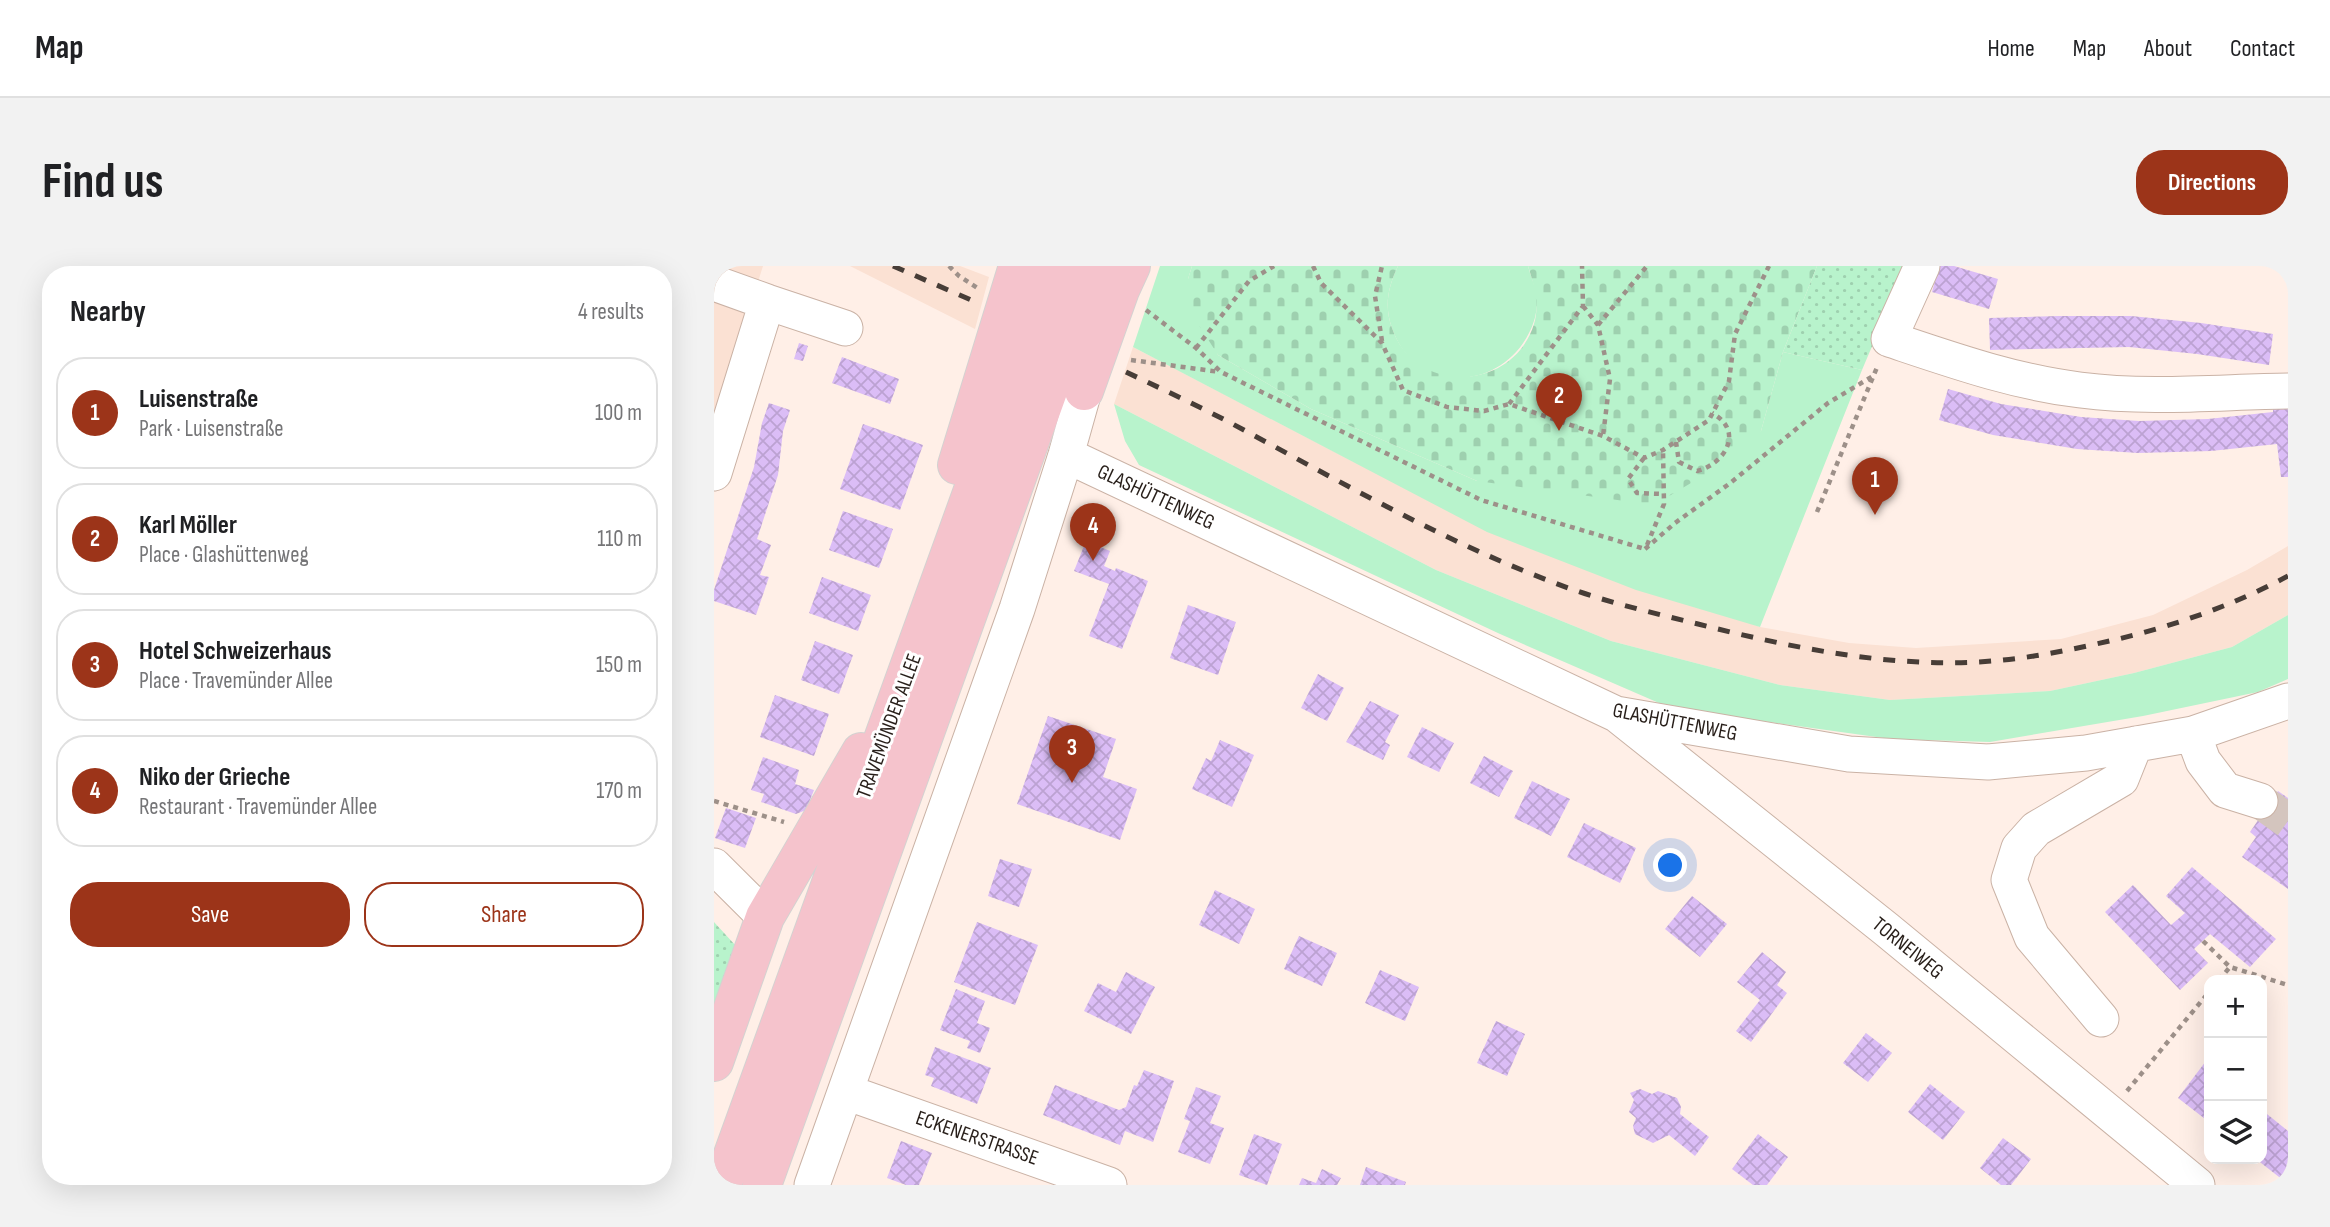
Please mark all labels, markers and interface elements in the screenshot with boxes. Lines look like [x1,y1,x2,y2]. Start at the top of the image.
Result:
text: Map [35,28,84,68]
text: Home [1987,34,2035,63]
text: Map [2073,34,2106,63]
text: About [2144,34,2192,63]
text: Contact [2230,34,2295,63]
button: Directions [2136,150,2288,215]
text: Find us [42,153,164,212]
text: Nearby [70,294,146,330]
text: 4 results [578,298,644,326]
pin: 2 [1536,373,1582,431]
text: Luisenstraße [139,384,258,415]
text: 1 [90,399,100,427]
text: 100 m [595,399,642,427]
text: Park · Luisenstraße [139,415,284,443]
pin: 1 [1852,457,1898,515]
street label: GLASHÜTTENWEG [1093,459,1219,535]
pin: 4 [1070,503,1116,561]
text: Karl Möller [139,510,237,541]
text: 2 [90,525,100,553]
text: 110 m [597,525,642,553]
text: Place · Glashüttenweg [139,541,309,569]
text: Hotel Schweizerhaus [139,636,332,667]
street label: TRAVEMÜNDER ALLEE [851,650,927,802]
text: 3 [90,651,100,679]
text: 150 m [596,651,642,679]
text: Place · Travemünder Allee [139,667,333,695]
street label: GLASHÜTTENWEG [1610,698,1740,746]
pin: 3 [1049,725,1095,783]
text: Niko der Grieche [139,762,290,793]
text: 4 [90,777,100,805]
text: 170 m [596,777,642,805]
text: Restaurant · Travemünder Allee [139,793,377,821]
your location [1653,848,1687,882]
button: Save [70,882,350,947]
button: Share [364,882,644,947]
street label: TORNEIWEG [1867,912,1949,984]
map controls [2204,975,2267,1164]
button: + [2204,975,2267,1038]
button: − [2204,1038,2267,1101]
button: layers [2204,1101,2267,1164]
street label: ECKENERSTRASSE [912,1105,1042,1171]

